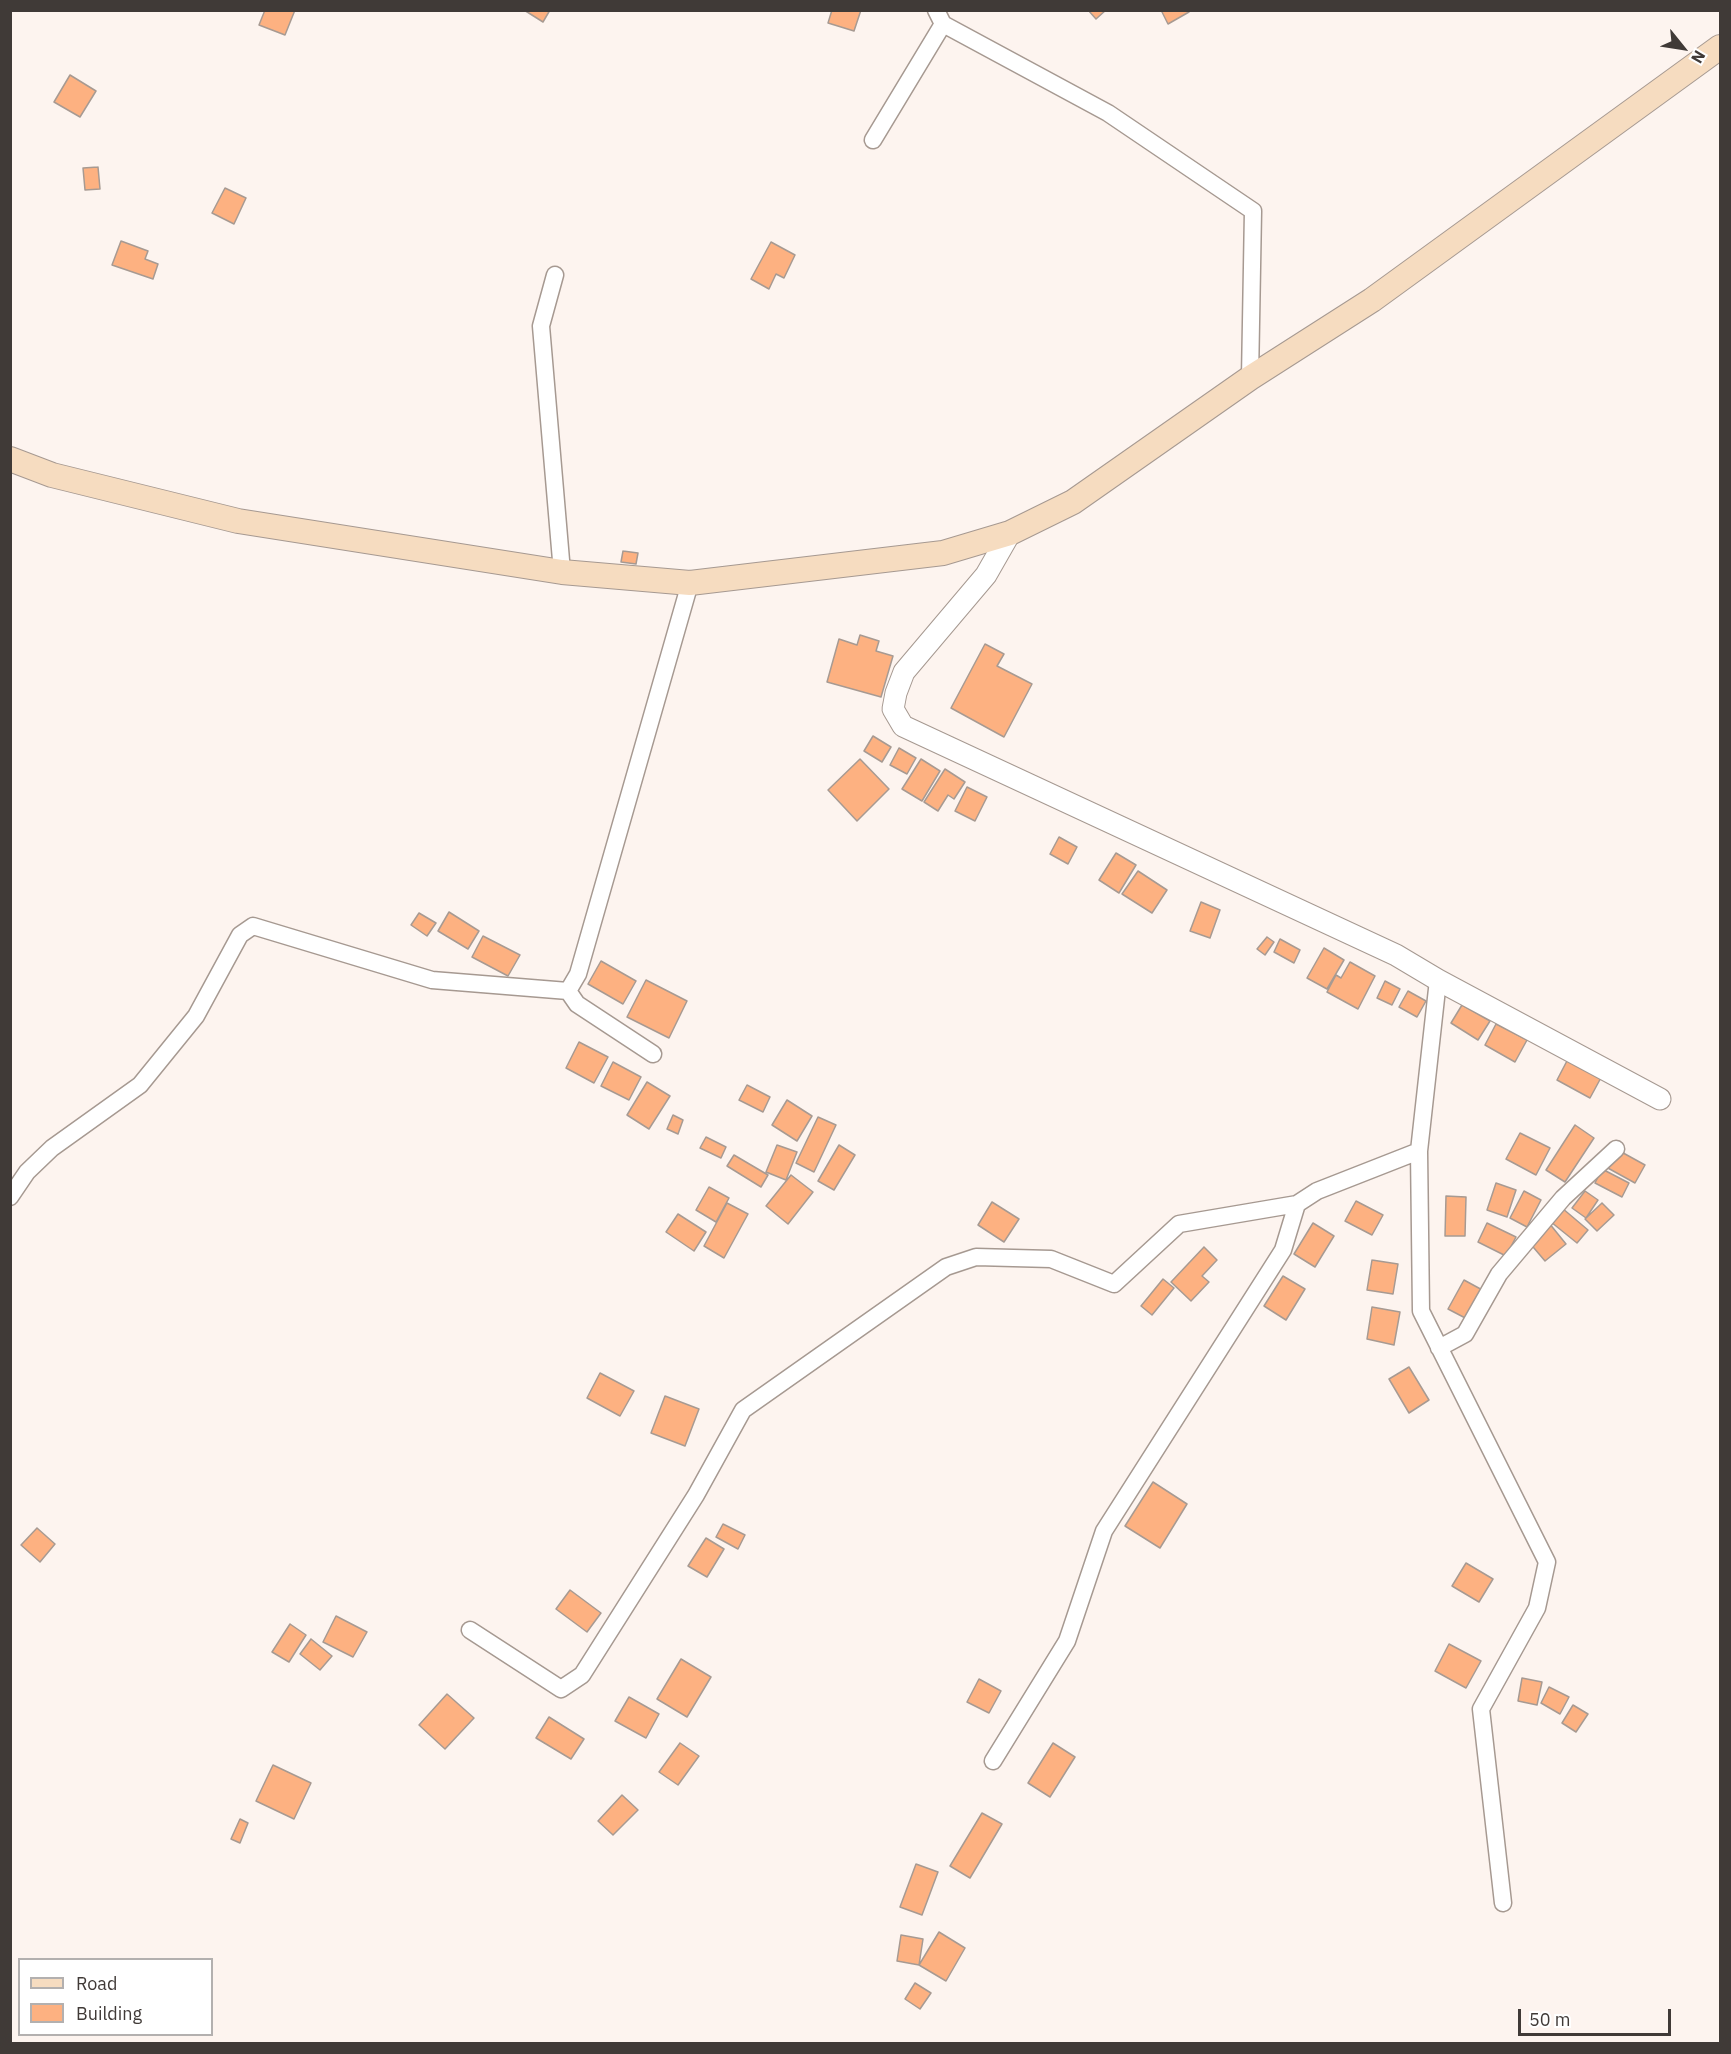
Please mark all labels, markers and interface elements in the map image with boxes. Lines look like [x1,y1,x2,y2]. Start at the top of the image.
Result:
north arrow [1653,18,1713,78]
text: N [1687,47,1710,67]
legend [18,1958,213,2036]
text: Road [76,1972,117,1995]
scale bar [1521,1997,1674,2035]
text: Building [76,2002,142,2025]
text: 50 m [1529,2008,1571,2031]

